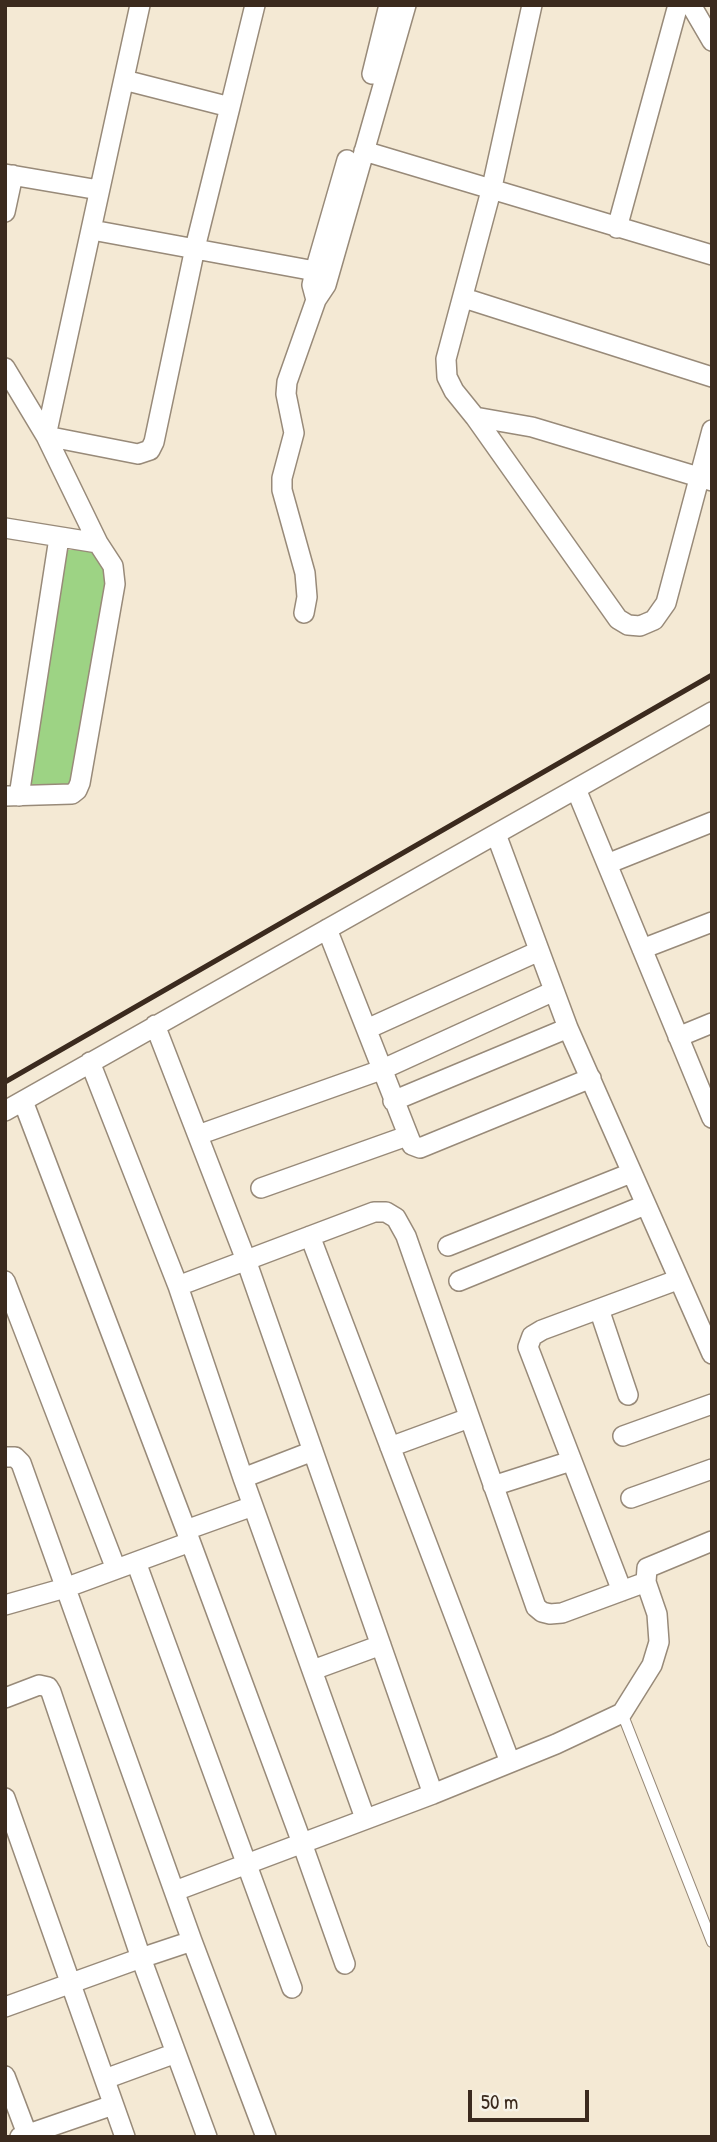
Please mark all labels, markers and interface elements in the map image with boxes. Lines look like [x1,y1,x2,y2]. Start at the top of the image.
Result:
scale bar [472,2076,593,2120]
text: 50 m [481,2087,518,2116]

